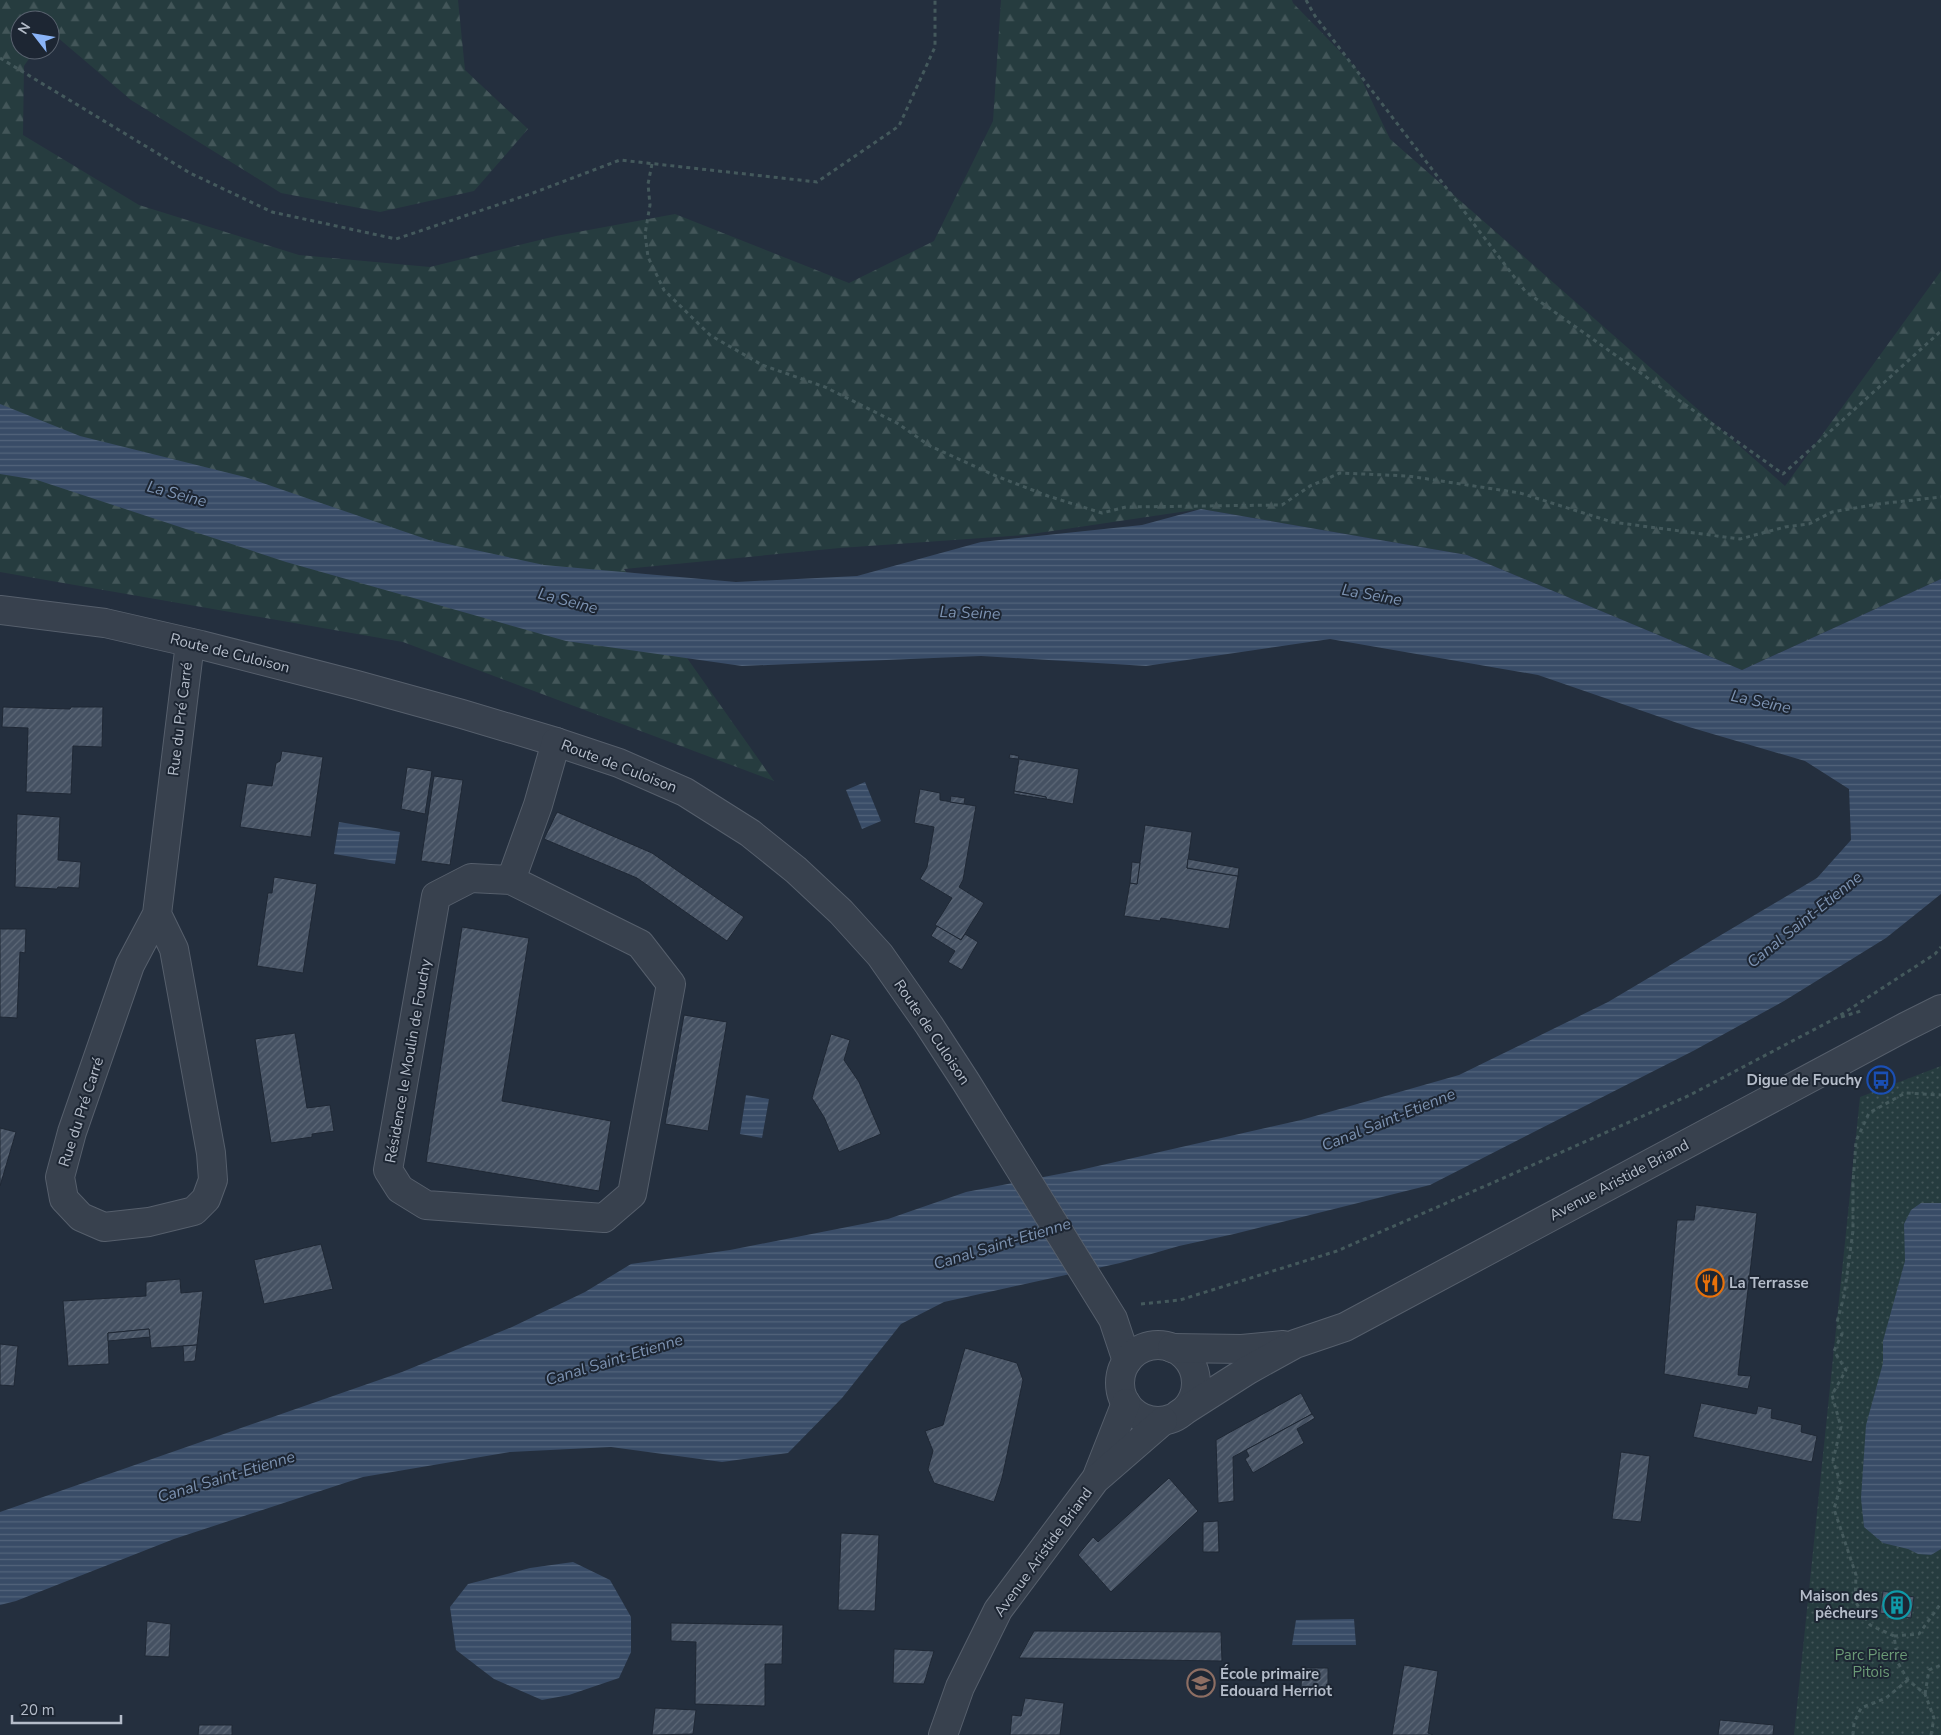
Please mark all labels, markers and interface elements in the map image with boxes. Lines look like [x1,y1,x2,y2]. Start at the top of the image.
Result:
north arrow [10,10,60,60]
text: N [13,19,35,38]
water label: La Seine [144,475,209,513]
water label: La Seine [1340,579,1404,611]
water label: La Seine [535,582,600,620]
water label: La Seine [939,601,1001,625]
street label: Route de Culoison [168,628,292,678]
street label: Rue du Pré Carré [163,661,197,777]
water label: La Seine [1729,685,1793,719]
street label: Route de Culoison [558,735,680,797]
water label: Canal Saint-Etienne [1742,866,1867,973]
street label: Résidence le Moulin de Fouchy [380,957,436,1165]
street label: Route de Culoison [889,975,975,1089]
street label: Rue du Pré Carré [54,1055,108,1169]
bus stop icon: Digue de Fouchy [1866,1065,1896,1095]
place label: Digue de Fouchy [1746,1070,1862,1090]
water label: Canal Saint-Etienne [1318,1083,1459,1157]
street label: Avenue Aristide Briand [1546,1135,1692,1225]
water label: Canal Saint-Etienne [931,1212,1074,1275]
restaurant icon: La Terrasse [1695,1268,1725,1298]
place label: La Terrasse [1729,1273,1809,1293]
water label: Canal Saint-Etienne [543,1328,686,1391]
water label: Canal Saint-Etienne [155,1445,298,1508]
street label: Avenue Aristide Briand [989,1483,1097,1621]
place label: Maison des pêcheurs [1800,1586,1878,1623]
building icon: Maison des pêcheurs [1882,1590,1912,1620]
park label: Parc Pierre Pitois [1835,1645,1907,1682]
place label: École primaire Edouard Herriot [1220,1664,1332,1701]
school or university icon: École primaire Edouard Herriot [1186,1668,1216,1698]
scale bar [12,1692,121,1724]
text: 20 m [20,1700,55,1720]

